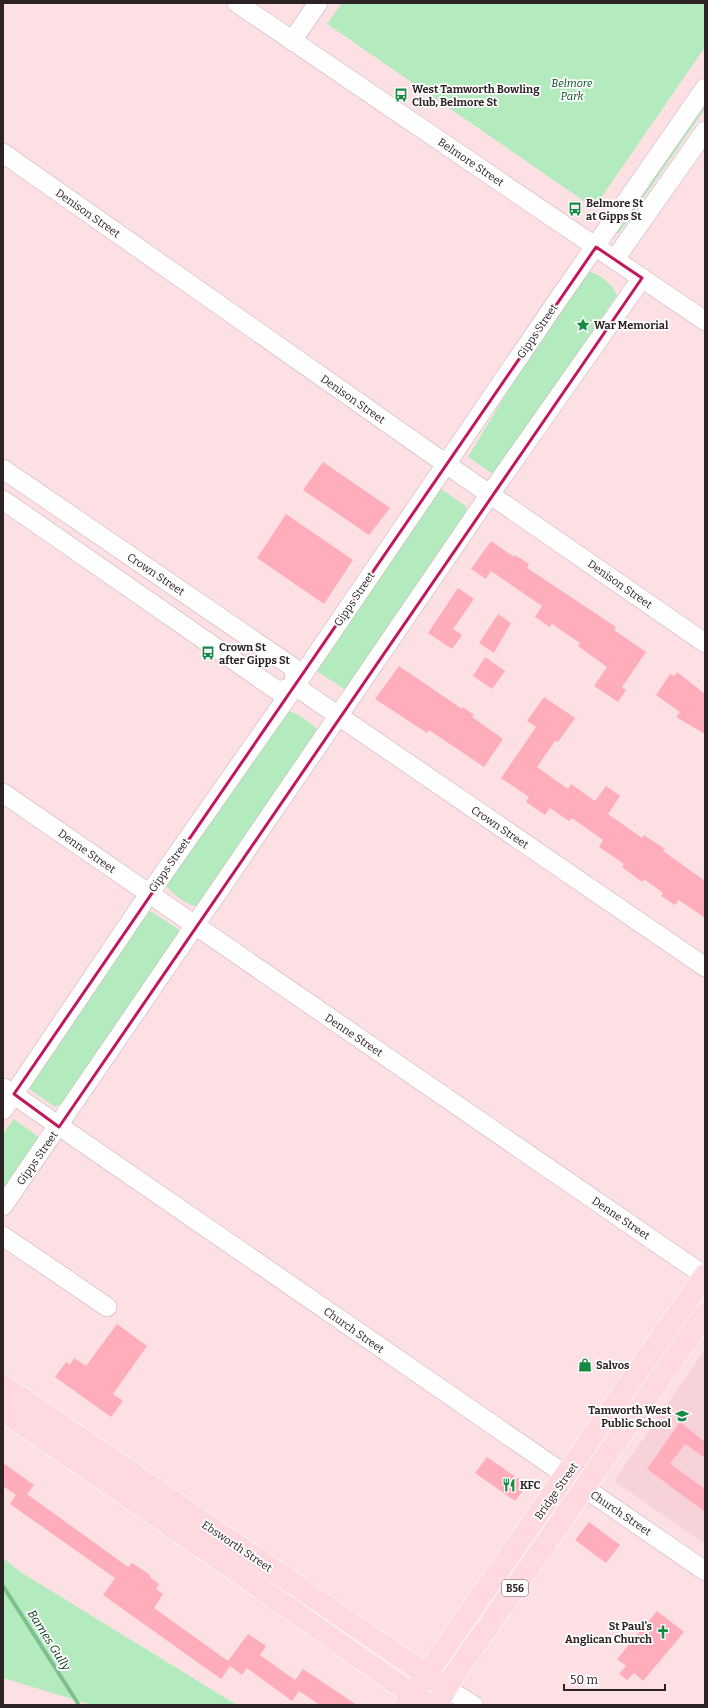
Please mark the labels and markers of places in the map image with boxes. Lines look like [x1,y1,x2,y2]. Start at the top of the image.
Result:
place label: West Tamworth Bowling Club, Belmore St [412,83,540,109]
bus stop icon: West Tamworth Bowling Club, Belmore St [393,87,409,103]
place label: Belmore St at Gipps St [586,197,644,223]
bus stop icon: Belmore St at Gipps St [567,201,583,217]
place icon: War Memorial [575,317,591,333]
place label: War Memorial [594,319,669,332]
place label: Crown St after Gipps St [219,641,290,667]
bus stop icon: Crown St after Gipps St [200,645,216,661]
shop icon: Salvos [577,1357,593,1373]
place label: Salvos [596,1359,630,1372]
place label: Tamworth West Public School [588,1404,672,1430]
school or university icon: Tamworth West Public School [674,1408,690,1424]
restaurant icon: KFC [501,1477,517,1493]
place label: KFC [520,1479,541,1492]
place label: St Paul's Anglican Church [565,1620,653,1646]
church icon: St Paul's Anglican Church [655,1624,671,1640]

